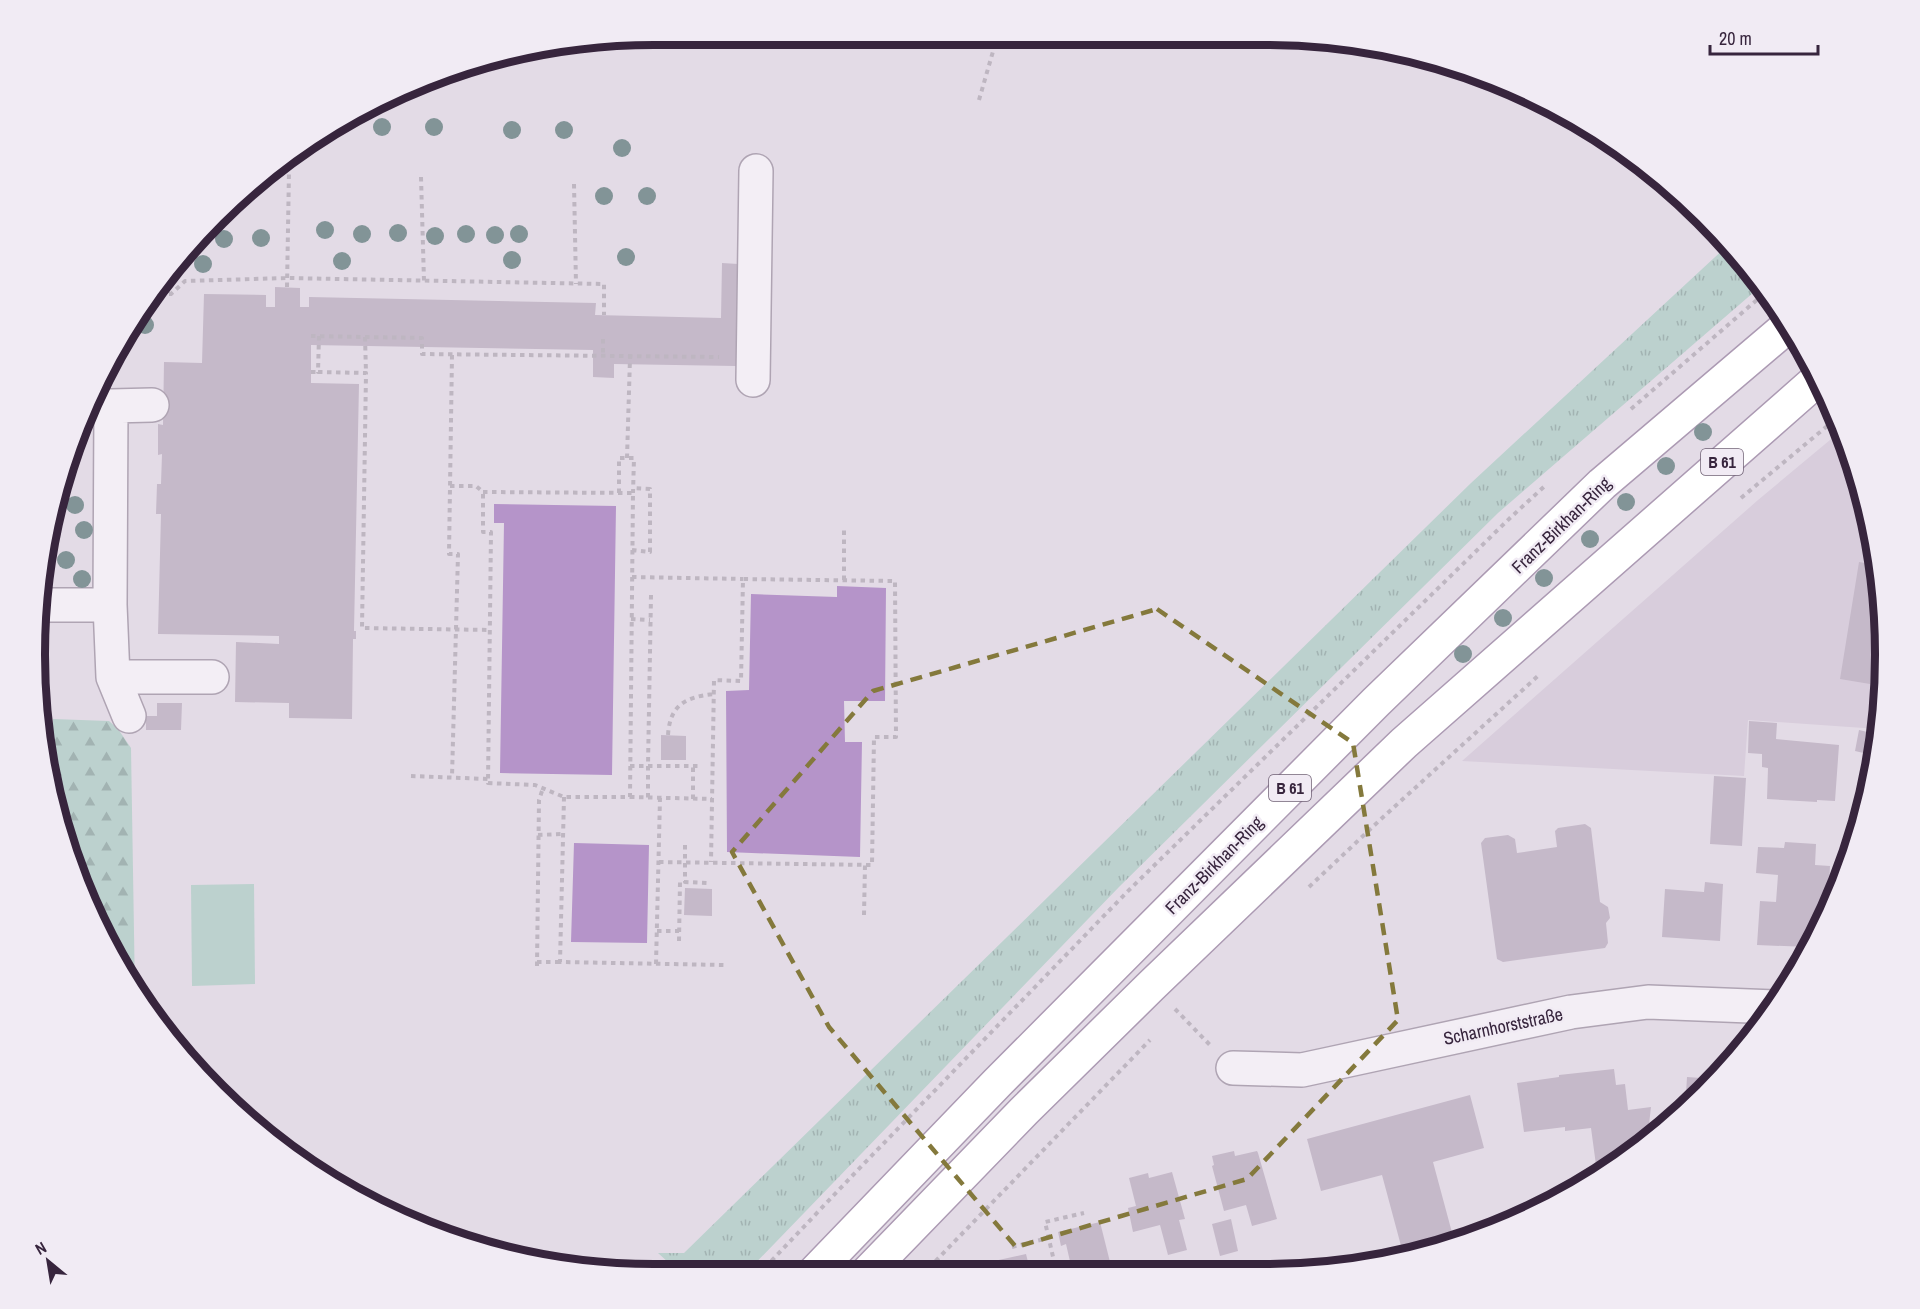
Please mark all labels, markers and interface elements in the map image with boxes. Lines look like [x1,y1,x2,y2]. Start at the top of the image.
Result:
scale bar [1710,18,1818,56]
text: 20 m [1719,26,1752,51]
road number: B 61 [1701,449,1743,475]
street label: Franz-Birkhan-Ring [1506,470,1617,579]
road number: B 61 [1269,775,1311,801]
street label: Franz-Birkhan-Ring [1159,810,1269,920]
street label: Scharnhorststraße [1441,1001,1565,1051]
north arrow [18,1231,78,1291]
text: N [31,1236,50,1260]

